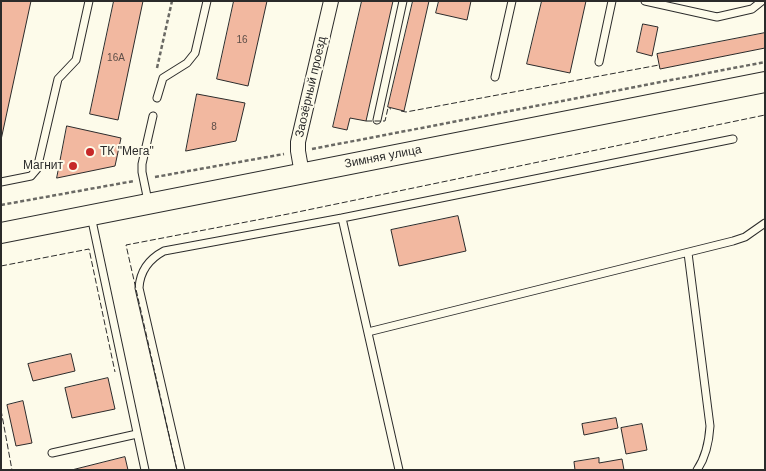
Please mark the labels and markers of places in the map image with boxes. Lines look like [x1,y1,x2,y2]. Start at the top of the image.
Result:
place label: ТК "Мега" [100,145,154,159]
marker: ТК "Мега" [84,146,96,158]
place label: Магнит [23,159,63,173]
marker: Магнит [67,160,79,172]

